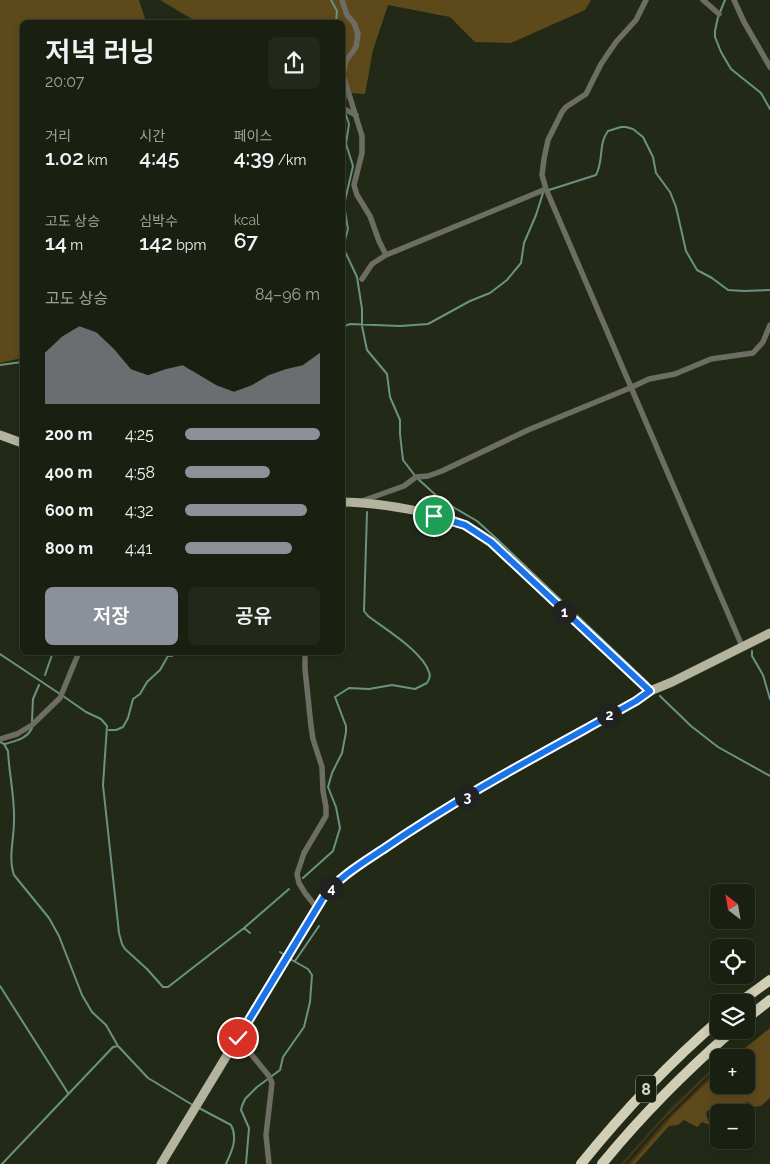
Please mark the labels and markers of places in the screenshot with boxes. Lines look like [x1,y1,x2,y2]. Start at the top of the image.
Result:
pin [413,495,455,537]
pin: 1 [552,600,576,624]
pin: 2 [596,702,622,728]
pin: 3 [454,784,480,810]
pin: 4 [318,876,344,900]
pin [217,1017,259,1059]

